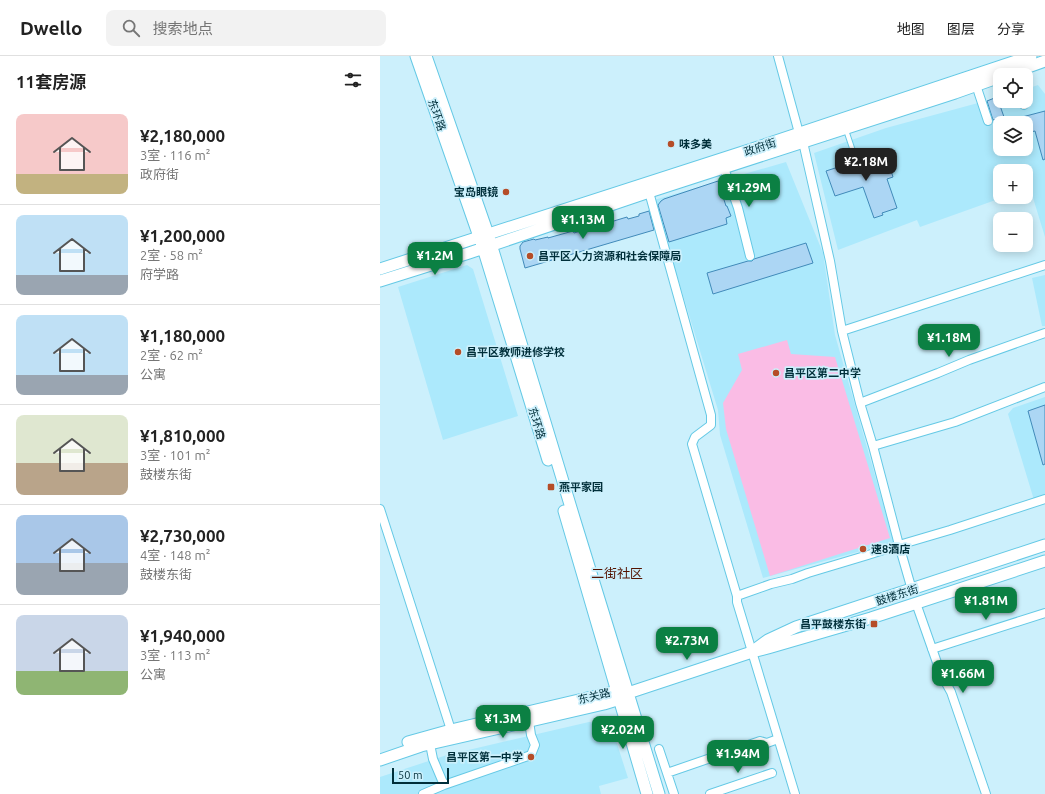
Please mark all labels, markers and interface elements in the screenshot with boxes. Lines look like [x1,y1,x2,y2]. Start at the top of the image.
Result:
search box [106,10,386,46]
text: Dwello [20,17,82,39]
icon: search [120,17,142,39]
text: 搜索地点 [152,20,212,37]
text: 地图 [897,21,925,37]
text: 图层 [947,21,975,37]
text: 分享 [997,21,1025,37]
map controls [993,68,1033,252]
button: locate [993,68,1033,108]
icon: filters [342,69,364,91]
text: 11套房源 [16,72,86,91]
street label: 东环路 [426,97,448,133]
button: layers [993,116,1033,156]
text: ¥2,180,000 [140,126,225,145]
icon: home [48,130,96,178]
street label: 政府街 [742,136,778,158]
place label: 味多美 [679,138,712,150]
marker: 味多美 [666,139,676,149]
text: 3室 · 116 m² [140,148,210,162]
pin: ¥2.18M [833,148,899,182]
text: ¥2.18M [844,154,888,168]
button: + [993,164,1033,204]
text: 政府街 [140,167,179,181]
pin: ¥1.29M [716,174,782,208]
text: ¥1.29M [727,180,771,194]
place label: 宝岛眼镜 [454,186,498,198]
marker: 宝岛眼镜 [501,187,511,197]
pin: ¥1.13M [550,206,616,240]
text: ¥1.13M [561,212,605,226]
button: − [993,212,1033,252]
text: ¥1,200,000 [140,226,225,245]
icon: home [48,231,96,279]
pin: ¥1.2M [407,242,463,276]
text: 2室 · 58 m² [140,248,203,262]
text: ¥1.2M [417,248,453,262]
place label: 昌平区人力资源和社会保障局 [538,250,681,262]
marker: 昌平区人力资源和社会保障局 [525,251,535,261]
text: 府学路 [140,267,179,281]
pin: ¥1.18M [916,324,982,358]
text: ¥1,180,000 [140,326,225,345]
text: ¥1.18M [927,330,971,344]
icon: home [48,331,96,379]
place label: 昌平区教师进修学校 [466,346,565,358]
marker: 昌平区教师进修学校 [453,347,463,357]
text: 2室 · 62 m² [140,348,203,362]
text: 公寓 [140,367,166,381]
place label: 昌平区第二中学 [784,367,861,379]
marker: 昌平区第二中学 [771,368,781,378]
street label: 东环路 [526,405,548,441]
text: ¥1,810,000 [140,426,225,445]
icon: home [48,431,96,479]
text: 3室 · 101 m² [140,448,210,462]
text: 鼓楼东街 [140,467,192,481]
place label: 燕平家园 [559,481,603,493]
marker: 燕平家园 [546,482,556,492]
text: ¥2,730,000 [140,526,225,545]
icon: home [48,531,96,579]
place label: 速8酒店 [871,543,910,555]
marker: 速8酒店 [858,544,868,554]
text: 4室 · 148 m² [140,548,210,562]
district label: 二街社区 [591,566,643,580]
text: 鼓楼东街 [140,567,192,581]
street label: 鼓楼东街 [874,582,920,608]
pin: ¥1.81M [953,587,1019,621]
text: ¥1.81M [964,593,1008,607]
place label: 昌平鼓楼东街 [800,618,866,630]
marker: 昌平鼓楼东街 [869,619,879,629]
text: ¥1,940,000 [140,626,225,645]
pin: ¥2.73M [654,627,720,661]
icon: home [48,631,96,679]
text: ¥2.73M [665,633,709,647]
text: 3室 · 113 m² [140,648,210,662]
pin: ¥1.66M [930,660,996,694]
text: ¥1.66M [941,666,985,680]
text: 公寓 [140,667,166,681]
street label: 东关路 [577,686,611,706]
pin: ¥1.3M [475,705,531,739]
text: ¥1.3M [485,711,521,725]
pin: ¥2.02M [590,716,656,750]
text: ¥2.02M [601,722,645,736]
pin: ¥1.94M [705,740,771,774]
text: ¥1.94M [716,746,760,760]
place label: 昌平区第一中学 [446,751,523,763]
marker: 昌平区第一中学 [526,752,536,762]
scale bar [392,766,449,785]
text: 50 m [398,769,422,781]

